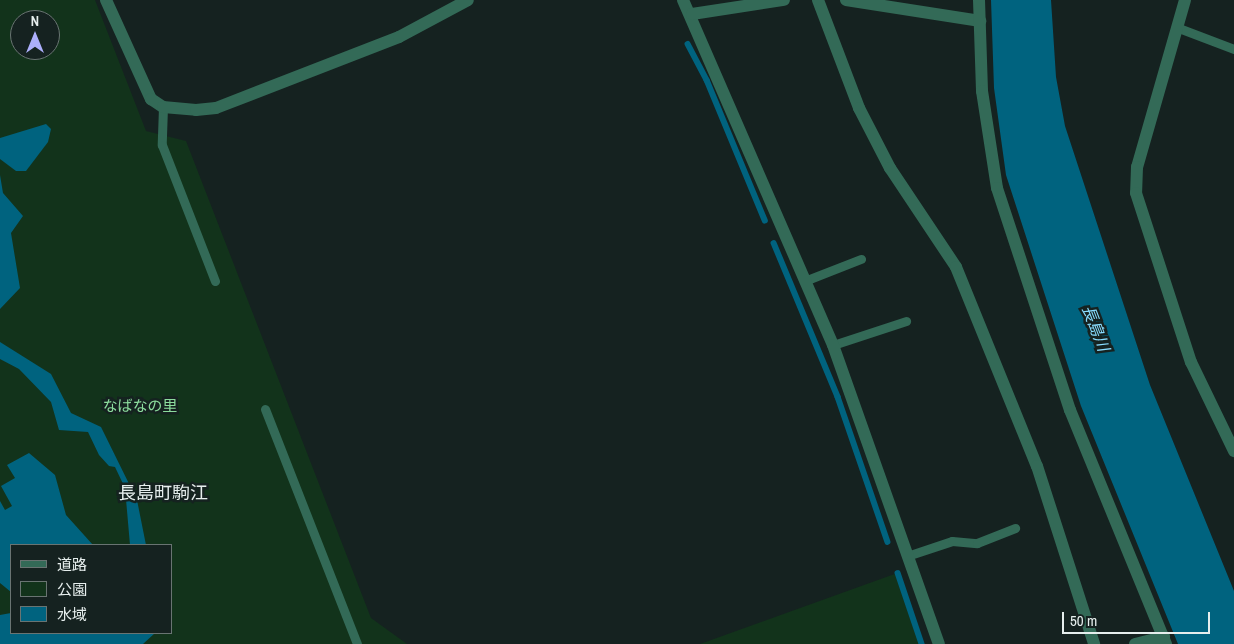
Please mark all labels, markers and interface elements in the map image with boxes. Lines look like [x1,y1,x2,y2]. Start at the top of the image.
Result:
north arrow [10,10,60,60]
text: N [31,12,39,30]
water label: 長島川 [1078,302,1114,354]
park label: なばなの里 [103,397,177,415]
district label: 長島町駒江 [118,482,208,504]
legend [10,544,172,634]
text: 道路 [57,554,87,575]
text: 公園 [57,579,87,600]
scale bar [1064,602,1212,634]
text: 水域 [57,604,87,625]
text: 50 m [1070,610,1097,631]

